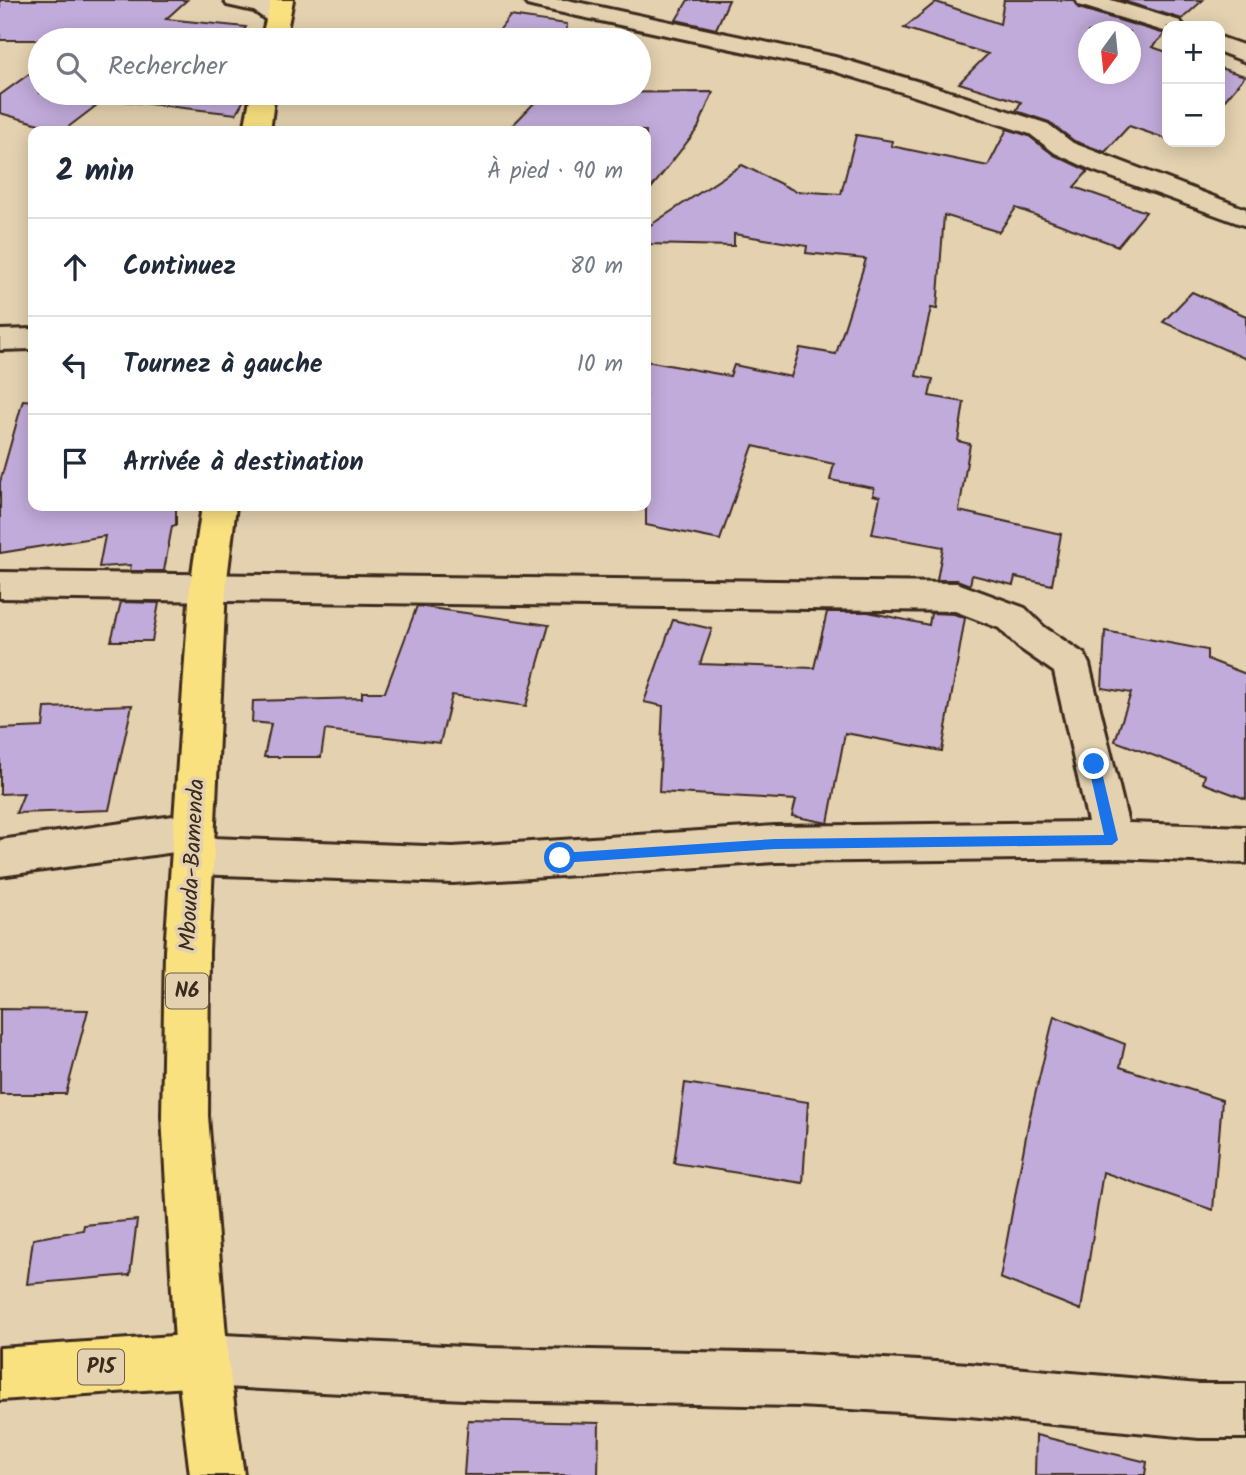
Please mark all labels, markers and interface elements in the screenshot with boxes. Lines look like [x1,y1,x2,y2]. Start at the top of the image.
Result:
north arrow [1078,21,1141,84]
map controls [1162,21,1225,147]
button: + [1162,21,1225,84]
search box [28,28,651,105]
text: Rechercher [108,46,227,88]
icon: search [52,48,90,86]
button: − [1162,84,1225,147]
text: 2 min [56,148,134,196]
text: À pied · 90 m [487,154,623,190]
text: Continuez [123,246,236,288]
icon: ahead [56,248,94,286]
text: 80 m [570,249,623,285]
text: Tournez à gauche [123,344,323,386]
icon: left [56,346,94,384]
text: 10 m [577,347,623,383]
text: Arrivée à destination [123,442,364,484]
icon: arrive [56,444,94,482]
route end [1078,748,1109,779]
street label: Mbouda-Bamenda [170,778,216,952]
route start [544,842,575,873]
road number: N6 [166,974,208,1009]
road number: P15 [78,1350,124,1384]

